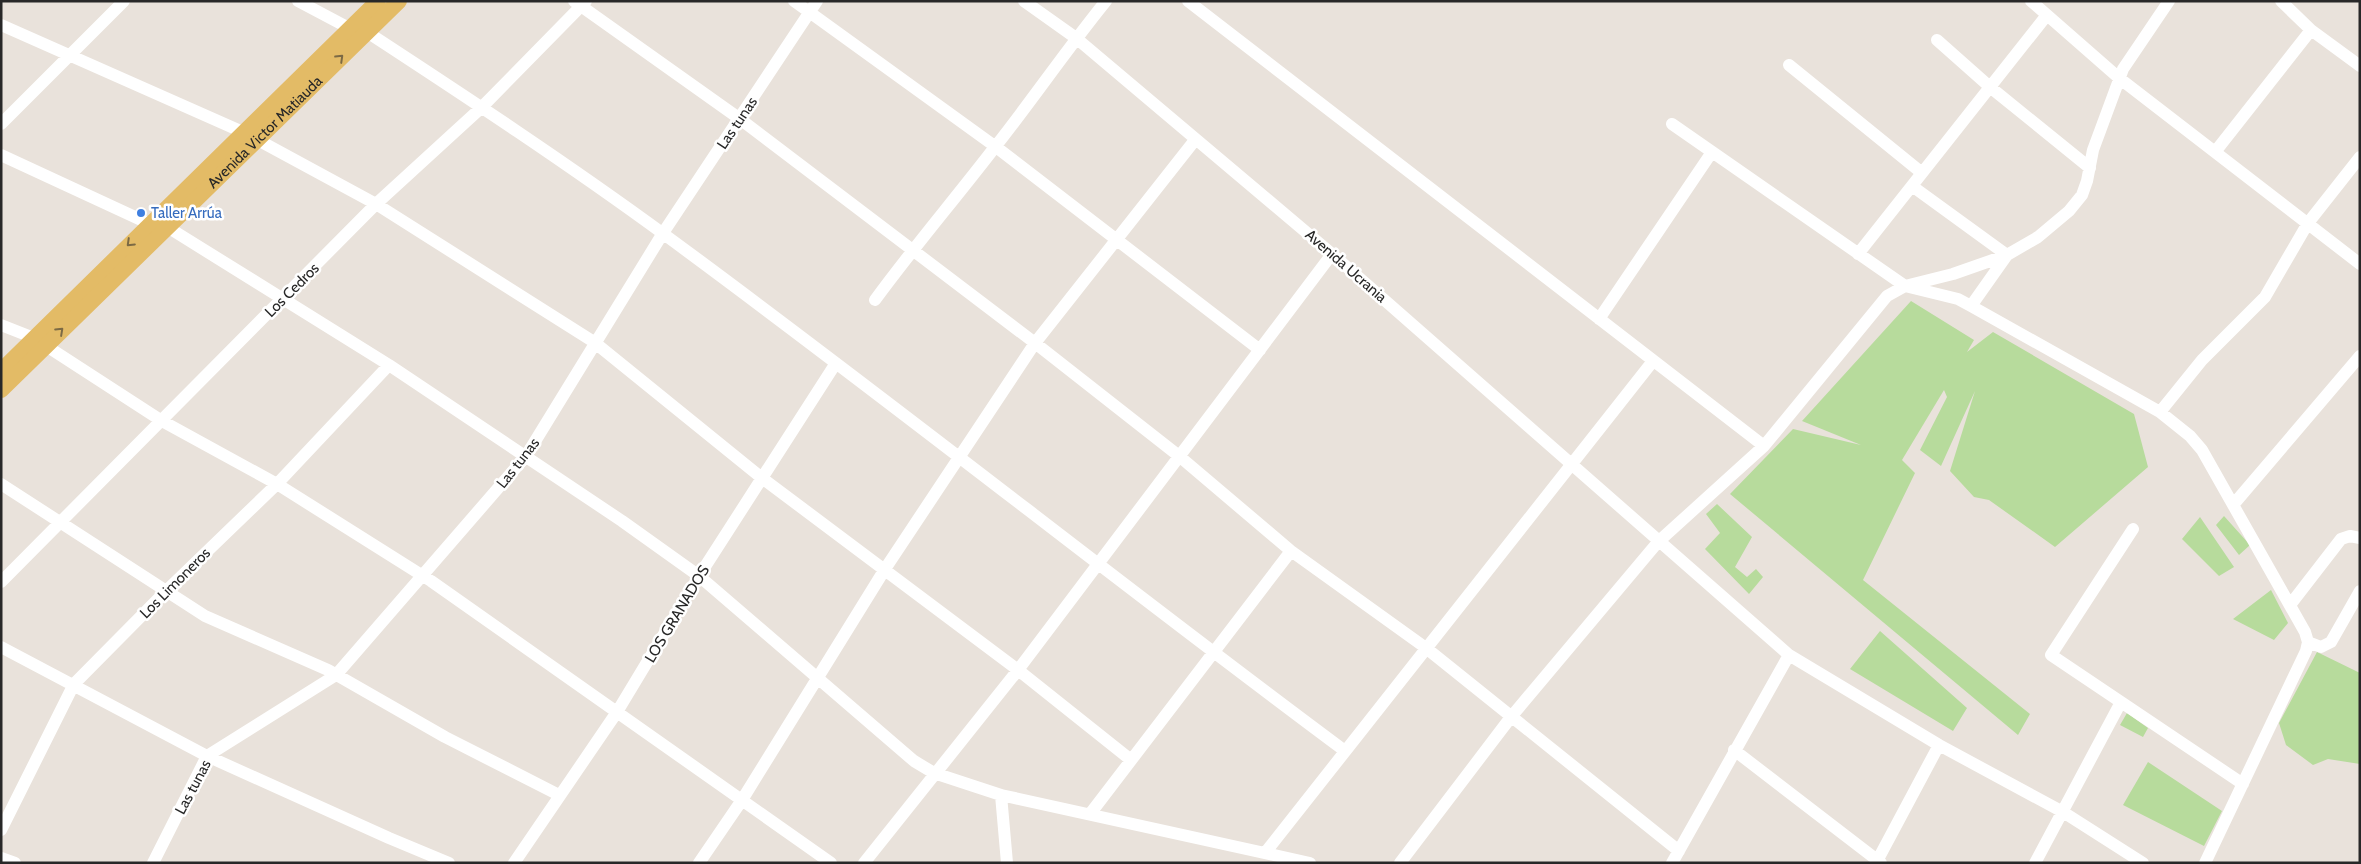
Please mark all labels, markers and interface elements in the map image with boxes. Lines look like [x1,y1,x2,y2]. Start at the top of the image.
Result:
one-way arrow [334,55,343,64]
street label: Avenida Victor Matiauda [204,71,327,192]
street label: Las tunas [713,94,761,152]
place label: Taller Arrúa [151,204,223,222]
marker: Taller Arrúa [135,207,147,219]
street label: Avenida Ucrania [1302,226,1391,307]
one-way arrow [127,237,136,246]
street label: Los Cedros [261,259,323,321]
one-way arrow [55,328,64,337]
street label: Las tunas [493,434,543,492]
street label: Los Limoneros [136,544,214,622]
street label: LOS GRANADOS [641,562,713,666]
street label: Las tunas [171,757,215,817]

